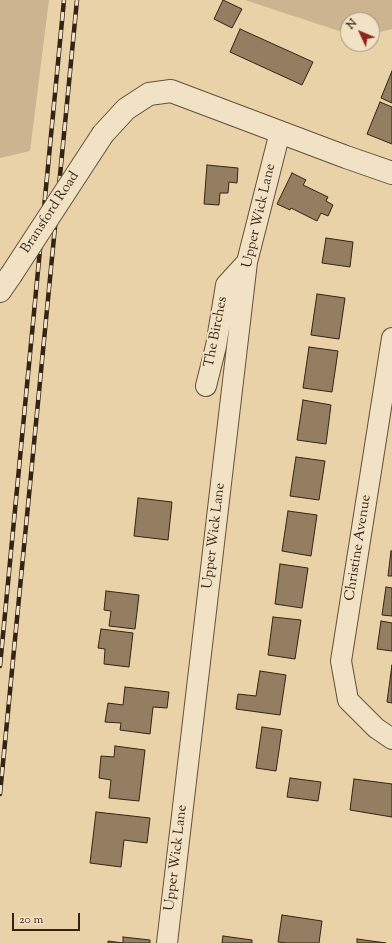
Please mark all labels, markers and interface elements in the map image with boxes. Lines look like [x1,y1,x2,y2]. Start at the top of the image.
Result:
north arrow [340,12,380,52]
text: N [343,16,361,33]
street label: Upper Wick Lane [240,162,280,270]
street label: Bransford Road [18,169,84,257]
street label: The Birches [202,295,232,369]
street label: Upper Wick Lane [200,482,230,590]
street label: Christine Avenue [342,494,376,602]
street label: Upper Wick Lane [162,804,192,912]
scale bar [14,905,82,931]
text: 20 m [19,911,43,929]

